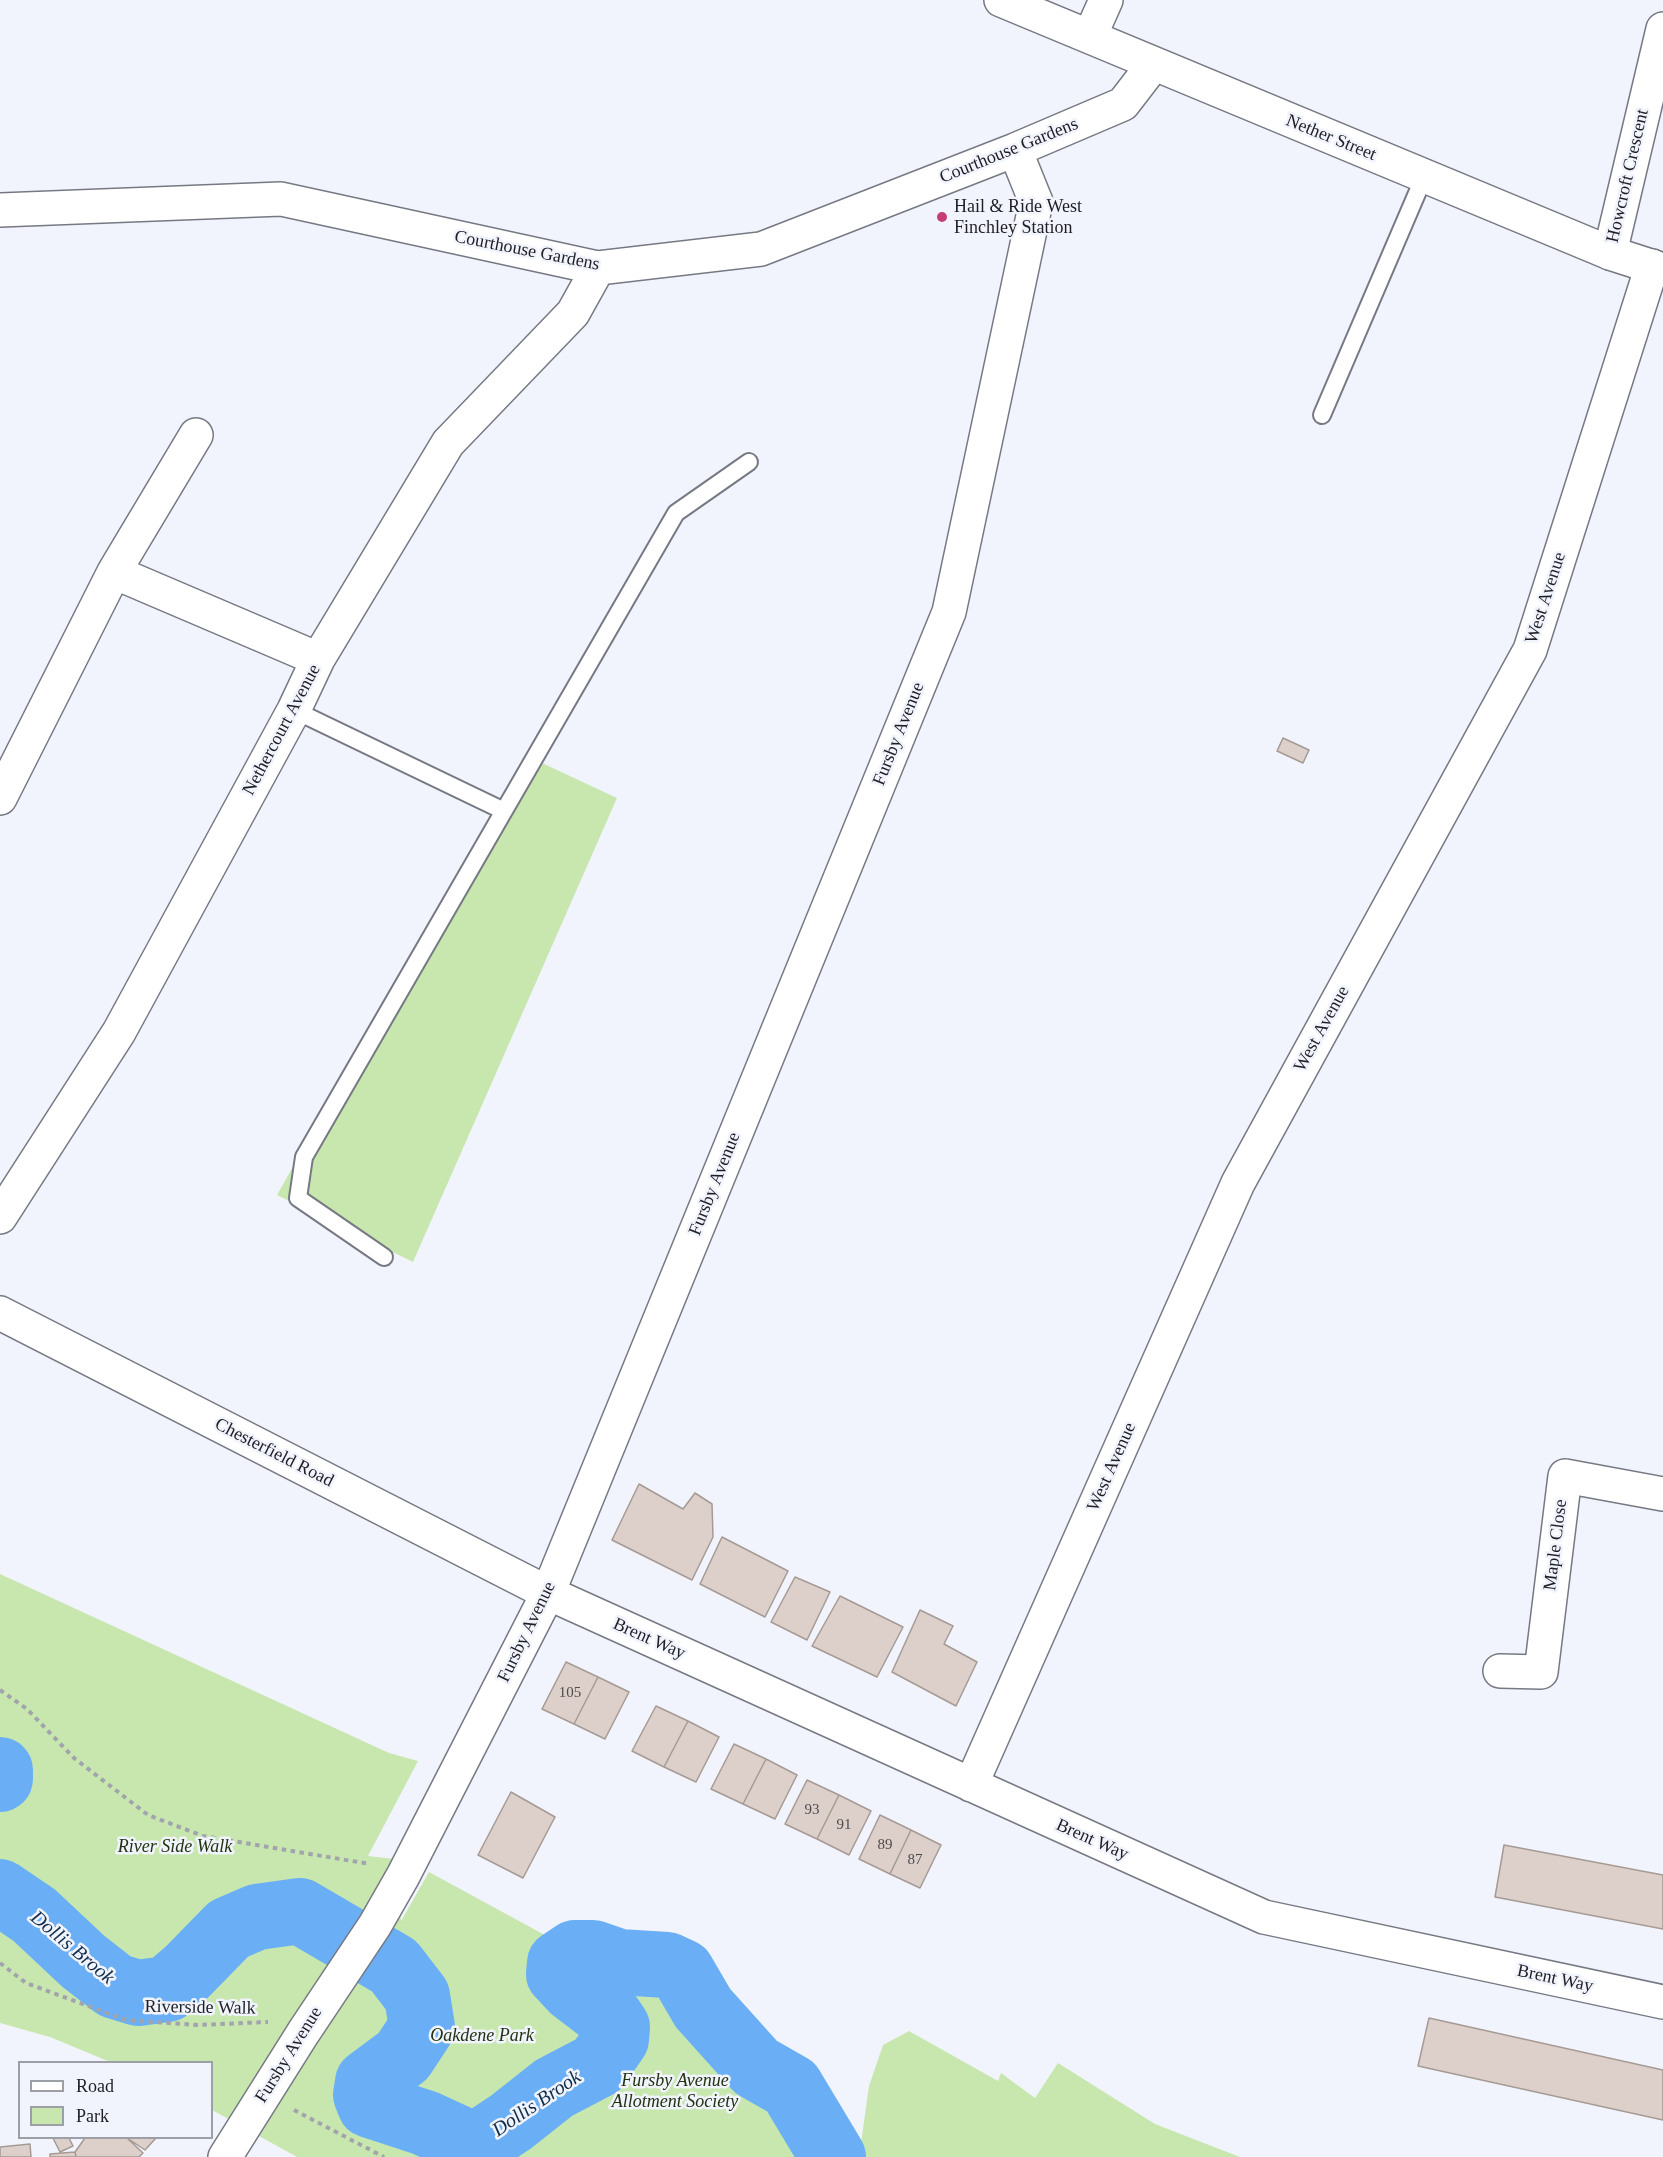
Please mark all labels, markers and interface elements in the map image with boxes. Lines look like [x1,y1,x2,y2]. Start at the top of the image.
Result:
street label: Howcroft Crescent [1602,107,1654,245]
street label: Nether Street [1283,110,1379,166]
street label: Courthouse Gardens [937,113,1081,189]
place label: Hail & Ride West Finchley Station [954,196,1082,238]
marker: Hail & Ride West Finchley Station [935,210,949,224]
street label: Courthouse Gardens [453,226,601,276]
street label: West Avenue [1521,550,1571,646]
street label: Nethercourt Avenue [238,661,326,799]
street label: Fursby Avenue [869,679,929,789]
street label: West Avenue [1290,982,1354,1076]
street label: Fursby Avenue [685,1129,745,1239]
street label: Chesterfield Road [211,1414,337,1492]
street label: West Avenue [1083,1419,1141,1515]
street label: Maple Close [1540,1498,1572,1592]
street label: Fursby Avenue [493,1578,561,1686]
street label: Brent Way [609,1613,689,1665]
house number: 105 [559,1684,581,1702]
house number: 93 [804,1801,820,1819]
street label: Brent Way [1052,1814,1132,1866]
house number: 91 [836,1816,852,1834]
park label: River Side Walk [118,1836,232,1858]
house number: 89 [878,1836,892,1854]
house number: 87 [908,1851,922,1869]
water label: Dollis Brook [25,1906,119,1990]
street label: Brent Way [1515,1960,1595,1998]
street label: Riverside Walk [144,1996,256,2020]
street label: Fursby Avenue [251,2003,327,2107]
park label: Oakdene Park [430,2025,534,2047]
legend [18,2061,213,2139]
water label: Dollis Brook [488,2066,586,2142]
park label: Fursby Avenue Allotment Society [612,2070,738,2112]
text: Road [76,2076,114,2096]
text: Park [76,2106,109,2126]

